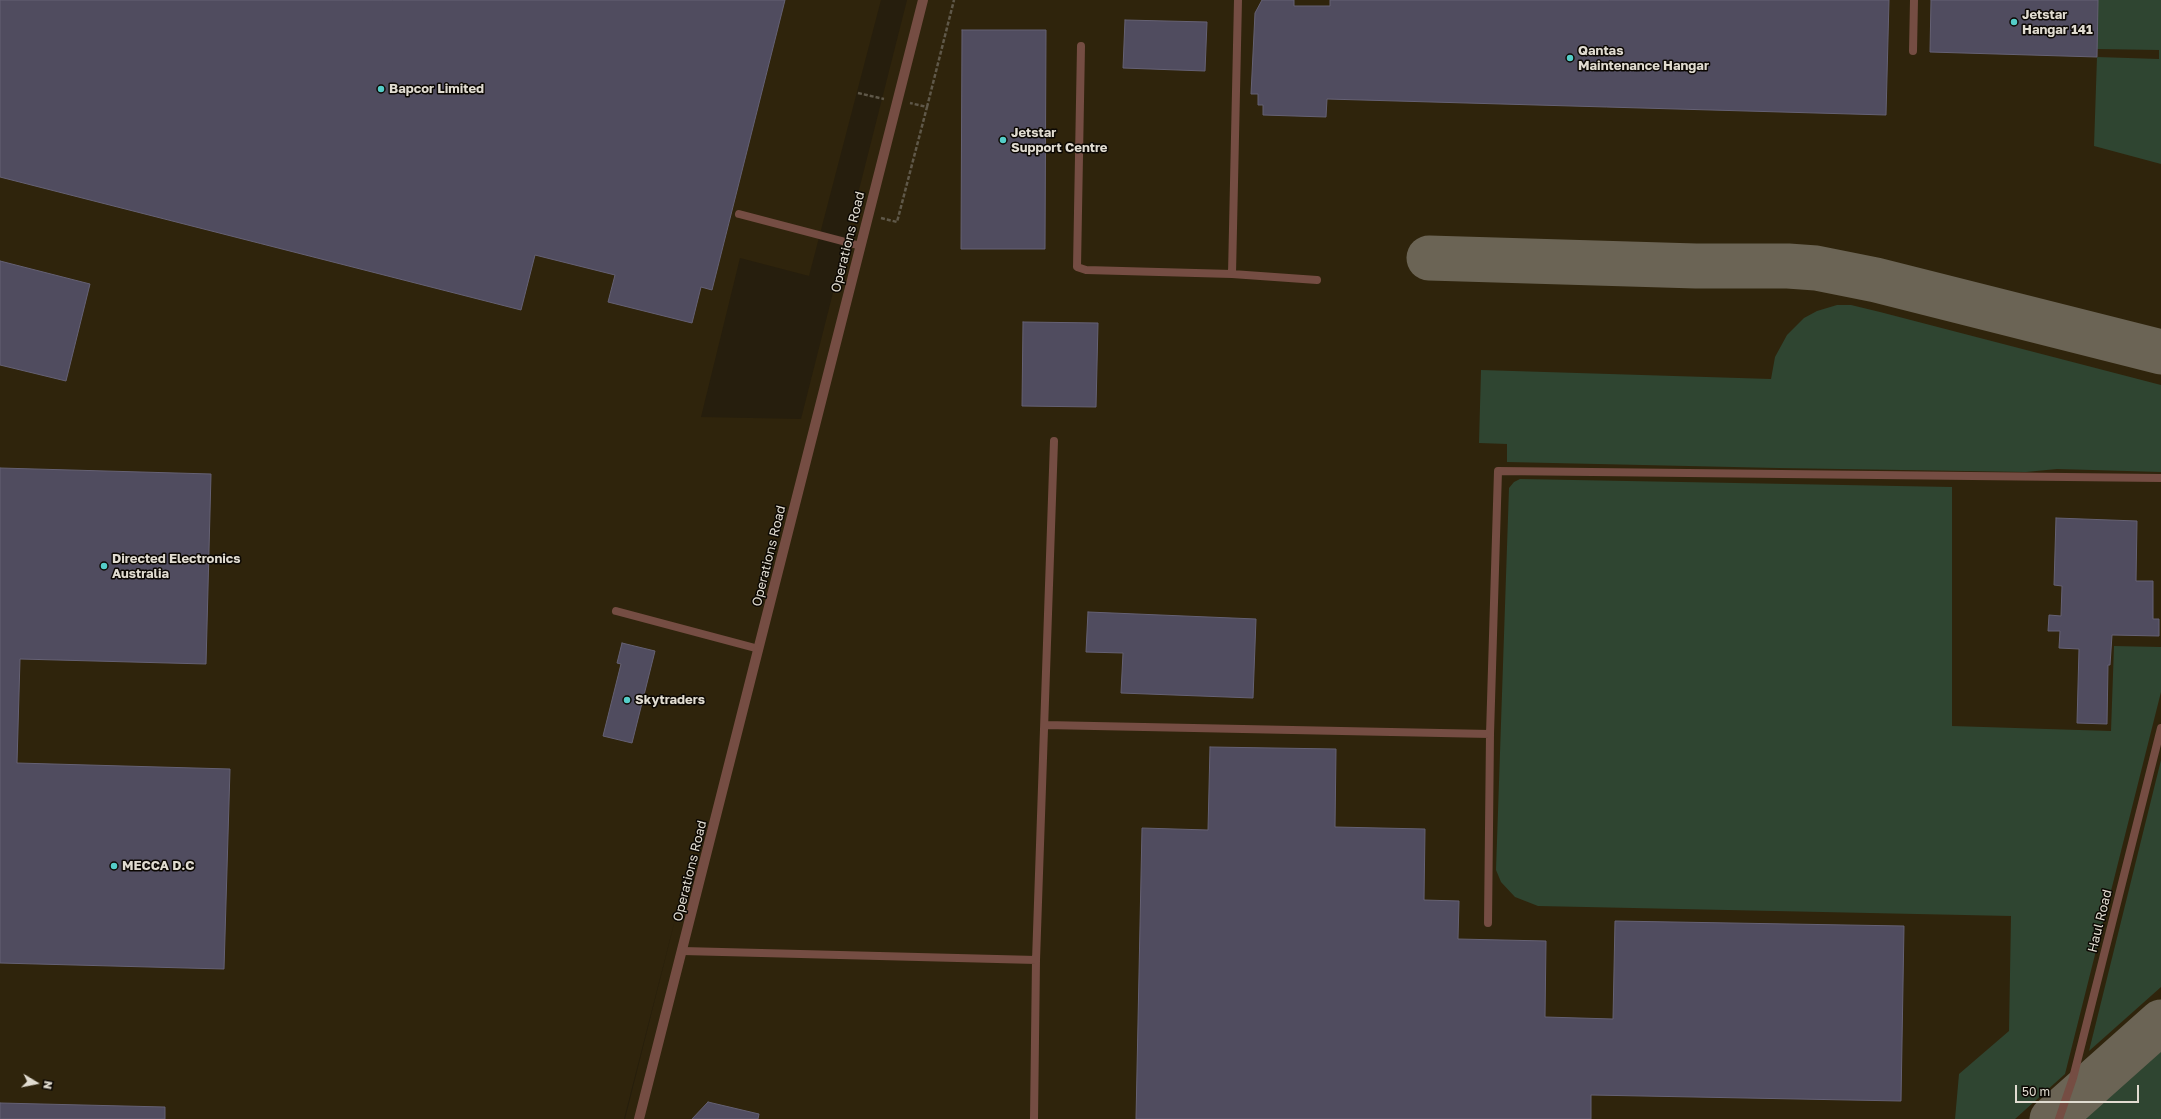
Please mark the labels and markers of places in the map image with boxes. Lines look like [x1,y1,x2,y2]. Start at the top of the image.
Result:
place label: Jetstar Hangar 141 [2022,7,2093,38]
marker: Jetstar Hangar 141 [2009,17,2019,27]
place label: Qantas Maintenance Hangar [1578,43,1709,74]
marker: Qantas Maintenance Hangar [1565,53,1575,63]
place label: Bapcor Limited [389,81,484,97]
marker: Bapcor Limited [376,84,386,94]
place label: Jetstar Support Centre [1011,125,1108,156]
marker: Jetstar Support Centre [998,135,1008,145]
place label: Directed Electronics Australia [112,551,241,582]
marker: Directed Electronics Australia [99,561,109,571]
place label: Skytraders [635,692,705,708]
marker: Skytraders [622,695,632,705]
place label: MECCA D.C [122,858,195,874]
marker: MECCA D.C [109,861,119,871]

